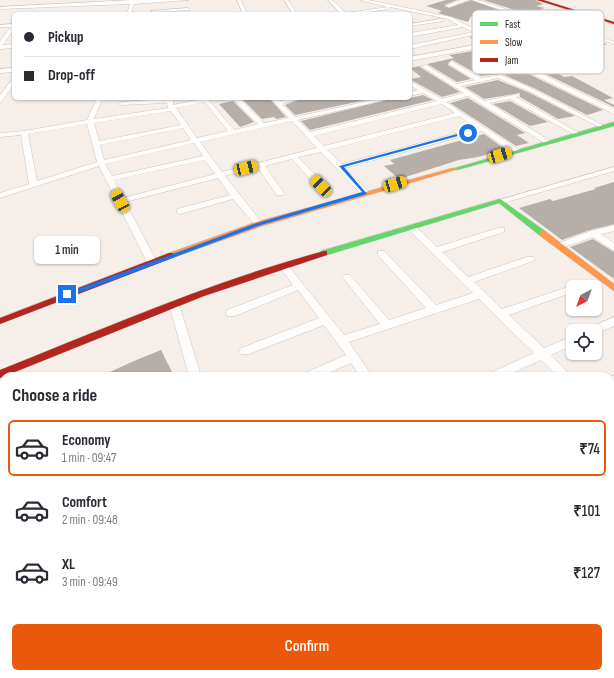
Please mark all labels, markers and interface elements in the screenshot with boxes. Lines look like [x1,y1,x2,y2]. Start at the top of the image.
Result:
legend [472,10,604,74]
text: Fast [505,18,521,31]
text: Pickup [48,28,84,47]
text: Slow [505,36,522,49]
text: Jam [504,54,519,67]
text: Drop-off [48,66,95,85]
route start [459,124,477,142]
car [487,146,513,164]
car [233,159,259,177]
car [308,173,334,199]
car [382,175,408,193]
car [109,188,131,214]
callout: 1 min [34,236,100,264]
text: 1 min [55,242,79,258]
north arrow [566,280,602,316]
map controls [566,280,602,360]
route end [58,285,76,303]
button: locate [566,324,602,360]
text: Choose a ride [12,385,97,406]
icon: car [14,430,50,466]
text: Economy [62,431,111,450]
text: ₹74 [579,440,600,459]
text: 1 min · 09:47 [62,450,116,466]
icon: car [14,492,50,528]
text: Comfort [62,493,107,512]
text: ₹101 [573,502,600,521]
text: 2 min · 09:48 [62,512,118,528]
icon: car [14,554,50,590]
text: XL [62,555,75,574]
text: ₹127 [573,564,600,583]
text: 3 min · 09:49 [62,574,118,590]
button: Confirm [12,624,602,670]

